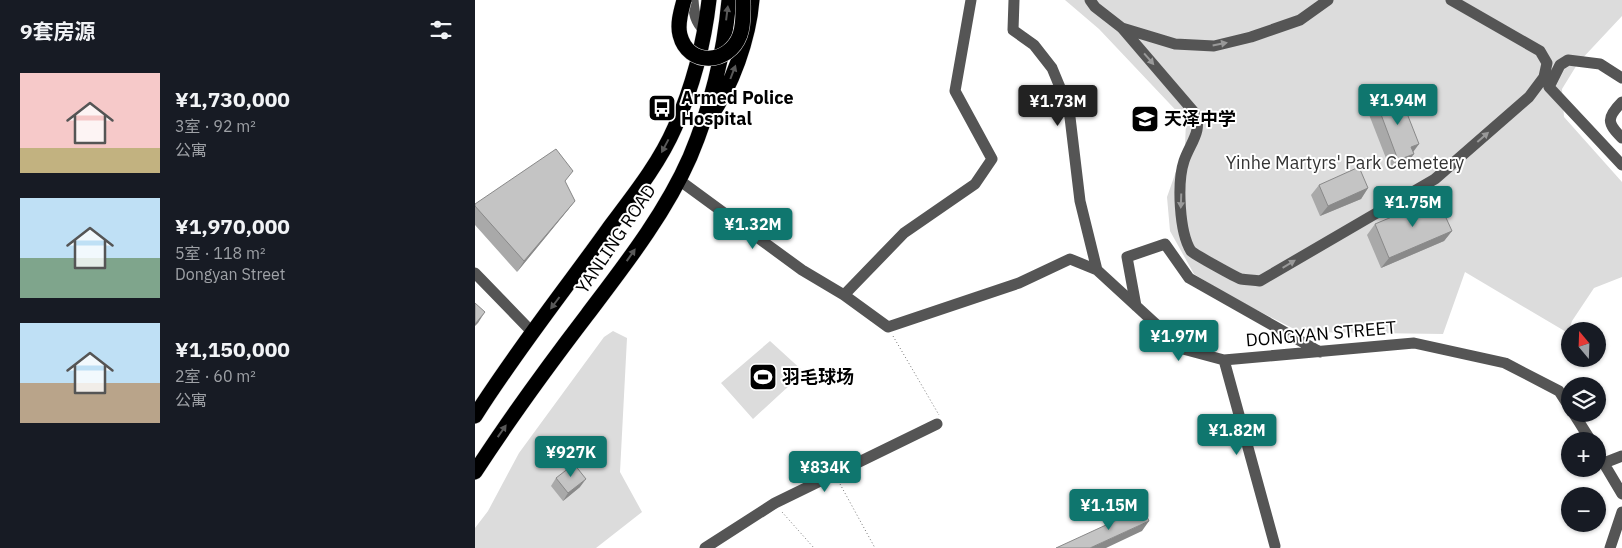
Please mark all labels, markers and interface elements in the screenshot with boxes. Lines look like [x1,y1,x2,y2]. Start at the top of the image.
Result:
one-way arrow [723,5,731,21]
icon: filters [427,16,455,44]
text: 9套房源 [20,17,96,45]
one-way arrow [1213,40,1228,48]
one-way arrow [1143,53,1154,66]
one-way arrow [729,64,737,79]
pin: ¥1.73M [1017,84,1099,127]
pin: ¥1.94M [1357,84,1439,126]
text: ¥1,730,000 [175,85,290,113]
place label: Armed Police Hospital [681,86,794,130]
text: ¥1.94M [1369,90,1427,110]
text: ¥1.73M [1029,91,1087,111]
icon: home [60,93,120,153]
bus stop icon: Armed Police Hospital [647,93,677,123]
school or university icon: 天泽中学 [1130,104,1160,134]
place label: 天泽中学 [1164,107,1236,130]
text: 3室 · 92 m² [175,116,256,136]
one-way arrow [1477,131,1489,143]
one-way arrow [661,139,669,153]
text: 公寓 [175,140,207,160]
park label: Yinhe Martyrs' Park Cemetery [1226,151,1464,174]
street label: YANLING ROAD [571,180,661,298]
pin: ¥1.75M [1372,186,1454,228]
text: ¥1.75M [1384,192,1442,212]
one-way arrow [1176,193,1184,209]
pin: ¥1.32M [712,208,794,250]
text: ¥1,970,000 [175,212,290,240]
text: ¥1.32M [724,214,782,234]
icon: home [60,218,120,278]
text: 5室 · 118 m² [175,243,265,263]
one-way arrow [626,249,636,262]
one-way arrow [1283,259,1296,268]
text: Dongyan Street [175,264,285,284]
one-way arrow [550,296,560,310]
street label: DONGYAN STREET [1245,315,1397,352]
pin: ¥1.97M [1138,320,1220,362]
north arrow [1561,322,1606,368]
map controls [1561,322,1606,532]
text: ¥1.97M [1150,326,1208,346]
text: ¥1,150,000 [175,335,290,363]
icon: home [60,343,120,403]
sports icon: 羽毛球场 [748,362,778,392]
place label: 羽毛球场 [782,365,854,388]
text: 2室 · 60 m² [175,366,256,386]
button: layers [1561,377,1606,422]
text: 公寓 [175,390,207,410]
pin: ¥1.82M [1196,414,1278,456]
text: ¥1.82M [1208,420,1266,440]
one-way arrow [497,424,507,438]
button: + [1561,432,1606,477]
pin: ¥927K [536,436,606,478]
text: ¥927K [546,442,596,462]
pin: ¥834K [790,450,860,493]
text: ¥834K [800,457,850,477]
button: − [1561,487,1606,532]
pin: ¥1.15M [1068,488,1150,531]
text: ¥1.15M [1080,495,1138,515]

